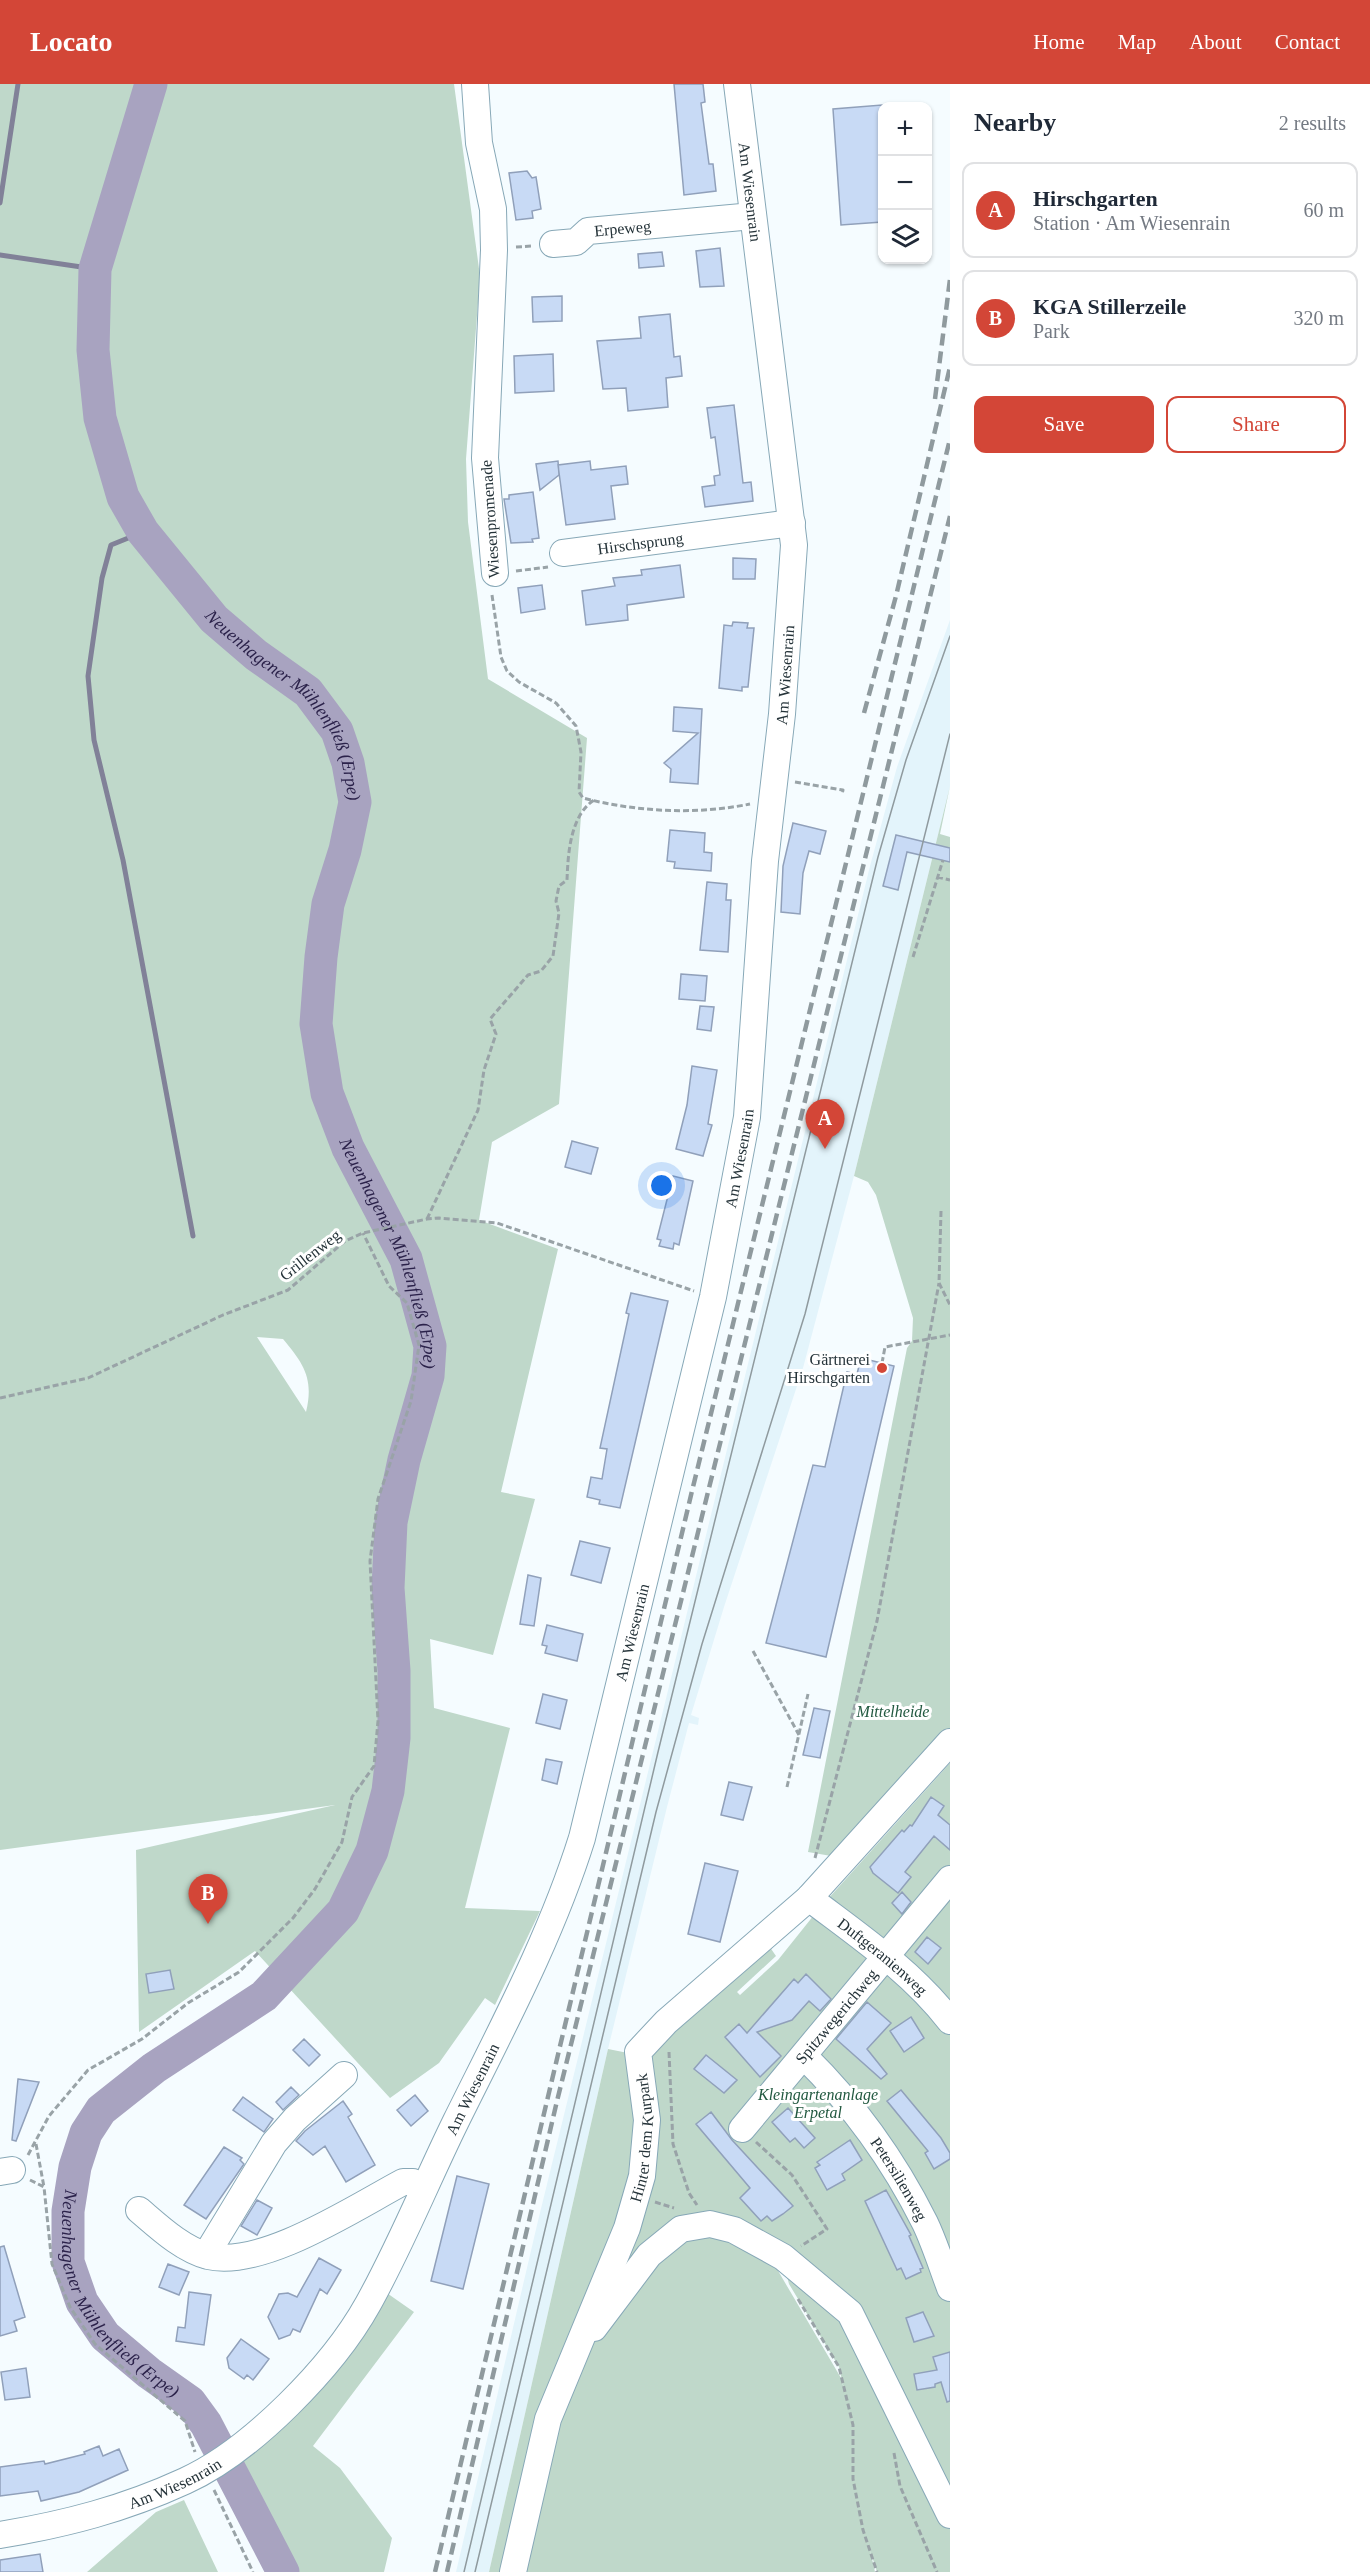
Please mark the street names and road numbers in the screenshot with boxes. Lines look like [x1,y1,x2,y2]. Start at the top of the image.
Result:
street label: Am Wiesenrain [735,141,765,243]
street label: Erpeweg [593,217,652,239]
street label: Wiesenpromenade [477,459,504,579]
street label: Hirschsprung [596,529,684,557]
street label: Am Wiesenrain [772,624,797,726]
street label: Am Wiesenrain [722,1109,756,1209]
street label: Grillenweg [276,1226,344,1285]
street label: Am Wiesenrain [612,1582,652,1683]
street label: Duftgeranienweg [835,1914,931,1999]
street label: Spitzwegerichweg [792,1965,881,2067]
street label: Am Wiesenrain [442,2040,502,2138]
street label: Hinter dem Kurpark [626,2072,656,2204]
street label: Petersilienweg [868,2134,931,2224]
street label: Am Wiesenrain [126,2454,224,2512]

